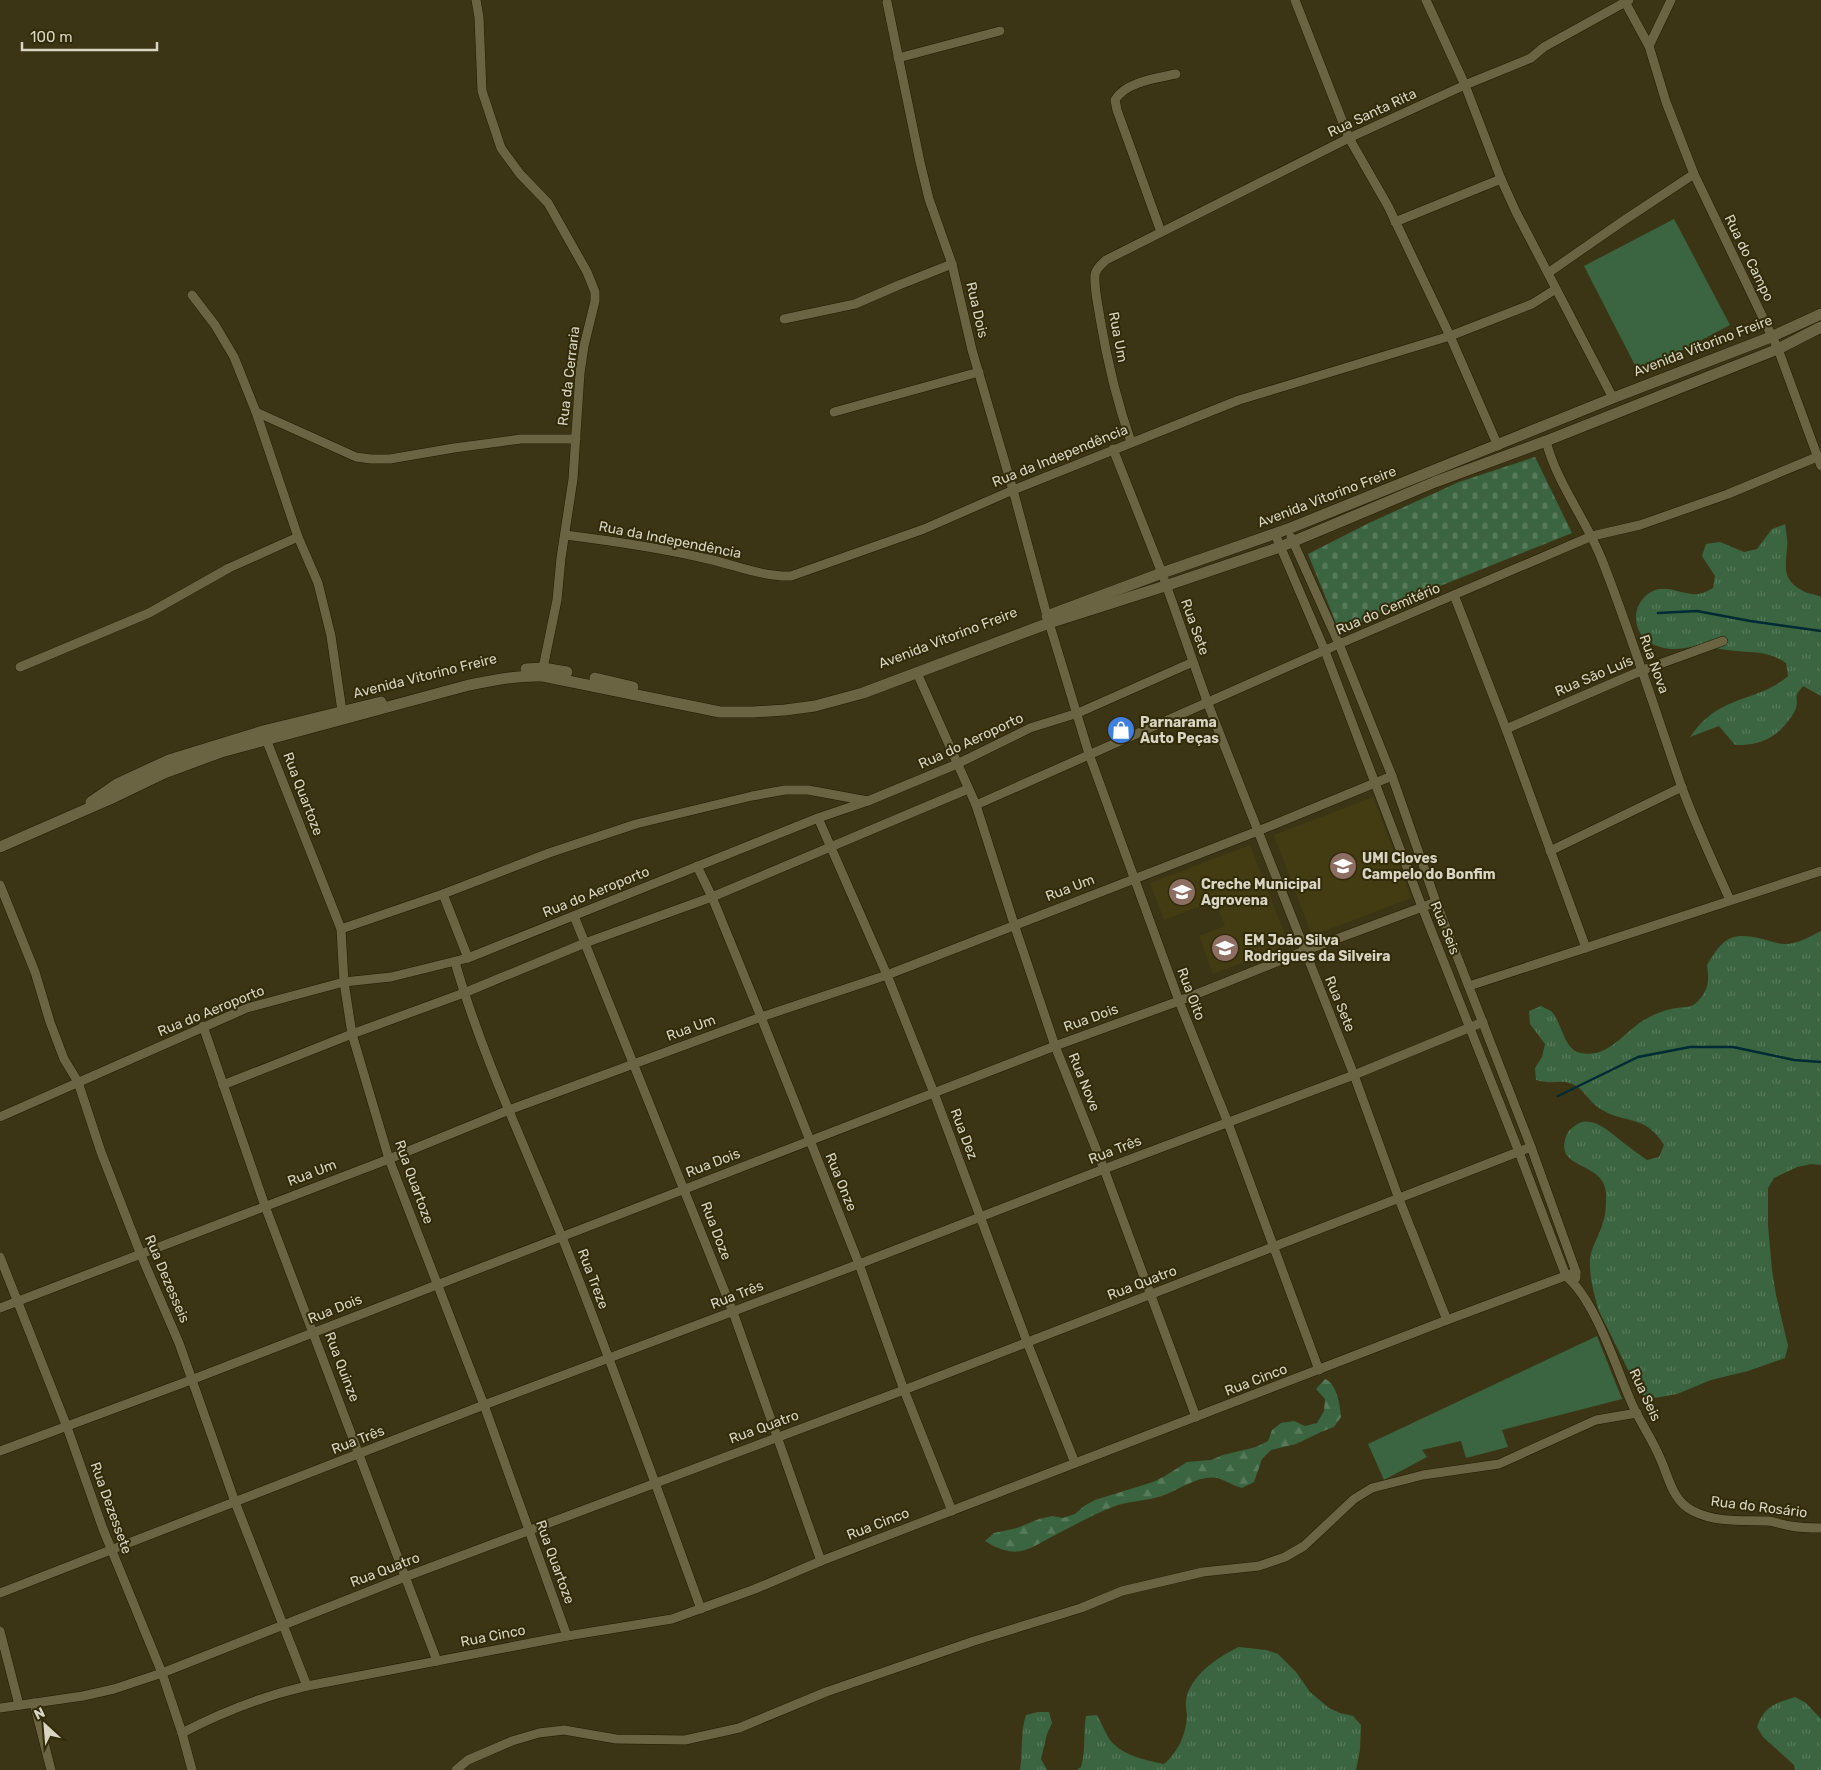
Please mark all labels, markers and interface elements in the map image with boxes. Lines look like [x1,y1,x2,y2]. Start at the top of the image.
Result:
scale bar [22,20,158,52]
text: 100 m [30,28,72,46]
street label: Rua Santa Rita [1325,85,1419,141]
street label: Rua do Campo [1721,212,1777,304]
street label: Rua Dois [962,280,992,340]
street label: Rua Um [1105,310,1131,364]
street label: Avenida Vitorino Freire [1631,312,1775,380]
street label: Rua da Cerraria [554,325,584,427]
street label: Rua da Independência [990,421,1130,491]
street label: Avenida Vitorino Freire [1255,463,1399,531]
street label: Rua da Independência [597,518,743,562]
street label: Rua do Cemitério [1333,579,1443,639]
street label: Rua Sete [1177,597,1213,658]
street label: Avenida Vitorino Freire [876,604,1020,672]
street label: Rua Nova [1636,632,1672,696]
street label: Avenida Vitorino Freire [351,650,499,702]
street label: Rua São Luís [1552,652,1636,700]
street label: Rua do Aeroporto [916,709,1026,773]
place label: Parnarama Auto Peças [1140,714,1219,747]
shop icon: Parnarama Auto Peças [1106,715,1136,745]
street label: Rua Quartoze [279,750,327,838]
place label: UMI Cloves Campelo do Bonfim [1362,850,1496,883]
school or university icon: UMI Cloves Campelo do Bonfim [1328,851,1358,881]
street label: Rua do Aeroporto [540,863,652,921]
street label: Rua Um [1043,871,1097,905]
place label: Creche Municipal Agrovena [1201,876,1321,909]
school or university icon: Creche Municipal Agrovena [1167,877,1197,907]
street label: Rua Seis [1427,899,1463,957]
place label: EM João Silva Rodrigues da Silveira [1244,932,1390,965]
school or university icon: EM João Silva Rodrigues da Silveira [1210,933,1240,963]
street label: Rua Oito [1173,965,1209,1023]
street label: Rua Sete [1321,974,1359,1034]
street label: Rua do Aeroporto [155,982,267,1040]
street label: Rua Dois [1061,1000,1121,1036]
street label: Rua Um [664,1011,718,1045]
street label: Rua Nove [1065,1050,1103,1114]
street label: Rua Dez [947,1106,981,1162]
street label: Rua Três [1086,1132,1144,1168]
street label: Rua Quartoze [391,1138,437,1226]
street label: Rua Dois [683,1145,743,1181]
street label: Rua Onze [822,1150,860,1214]
street label: Rua Um [285,1156,339,1190]
street label: Rua Doze [697,1199,735,1263]
street label: Rua Dezesseis [141,1233,193,1325]
street label: Rua Treze [574,1246,612,1312]
street label: Rua Quatro [1105,1262,1179,1304]
street label: Rua Três [708,1277,766,1313]
street label: Rua Dois [305,1290,365,1328]
street label: Rua Quinze [321,1330,363,1404]
street label: Rua Cinco [1222,1360,1290,1400]
street label: Rua Seis [1625,1366,1665,1424]
street label: Rua Quatro [727,1407,801,1447]
street label: Rua Três [329,1422,387,1458]
street label: Rua Dezessete [87,1460,136,1556]
street label: Rua do Rosário [1710,1493,1808,1521]
street label: Rua Cinco [844,1504,912,1544]
street label: Rua Quartoze [532,1518,578,1606]
street label: Rua Quatro [348,1549,422,1591]
street label: Rua Cinco [459,1621,527,1651]
north arrow [20,1700,70,1750]
text: N [31,1704,48,1724]

